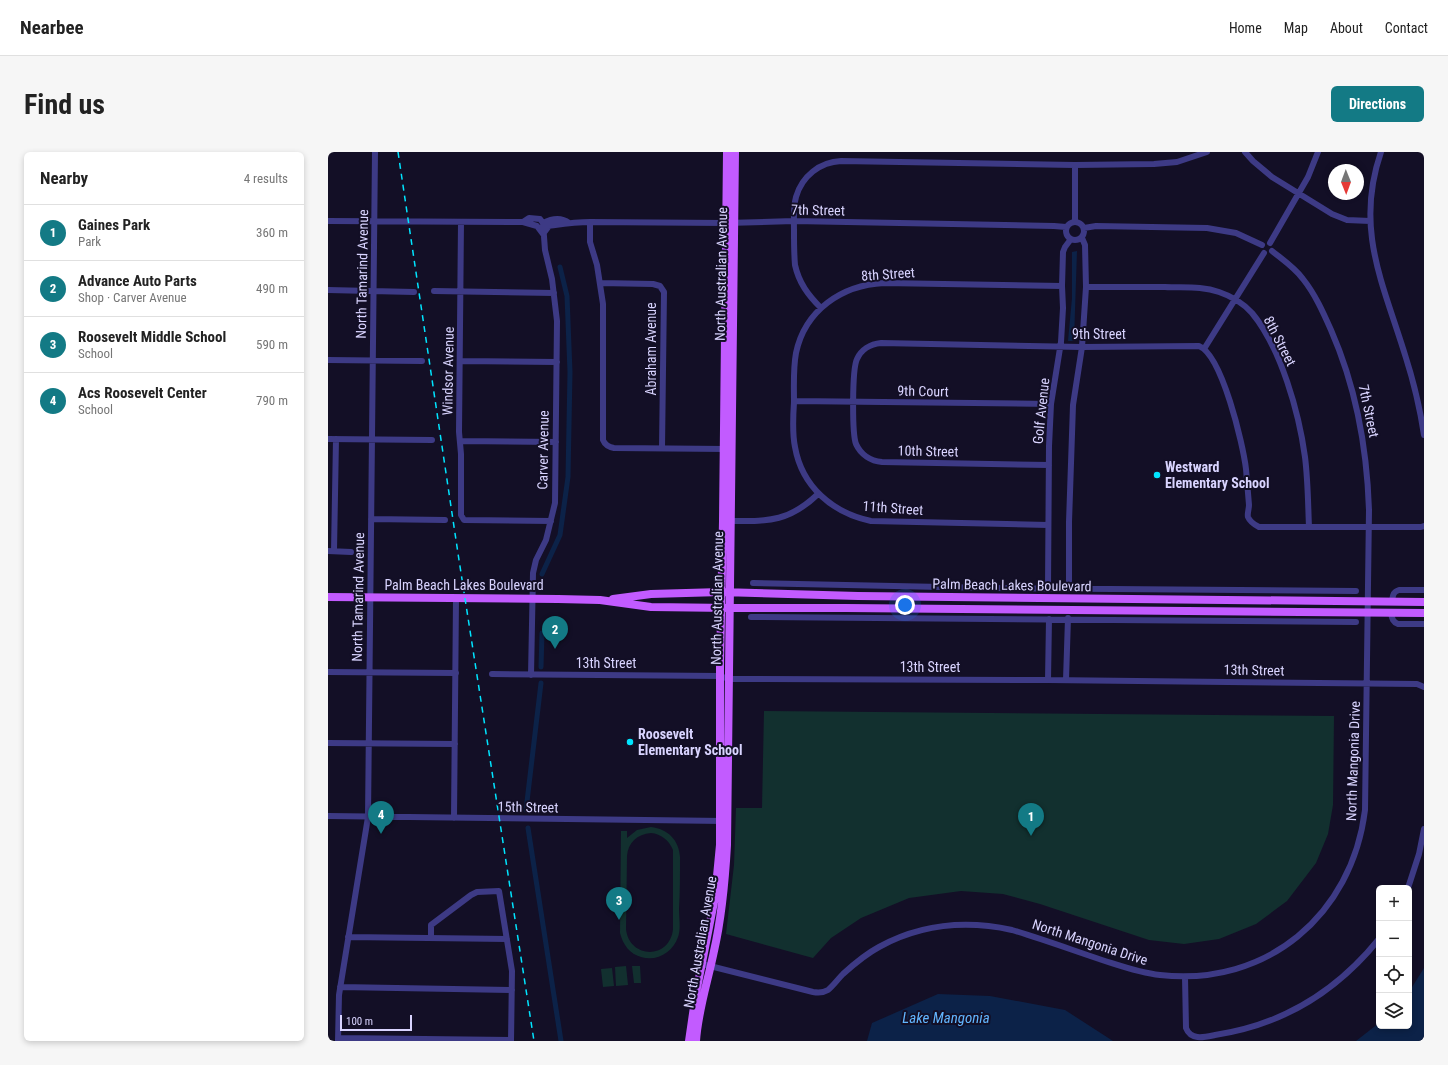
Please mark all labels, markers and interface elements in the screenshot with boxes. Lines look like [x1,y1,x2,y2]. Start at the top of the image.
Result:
text: Nearbee [20,16,84,39]
text: Home [1229,20,1262,36]
text: Map [1284,20,1308,36]
text: About [1330,20,1363,36]
text: Contact [1385,20,1428,36]
button: Directions [1331,86,1424,122]
text: Find us [24,88,105,121]
north arrow [1328,164,1364,200]
text: Nearby [40,168,88,188]
text: 4 results [244,171,288,186]
street label: 7th Street [791,202,845,218]
street label: North Australian Avenue [712,207,730,341]
street label: North Tamarind Avenue [353,209,371,339]
text: Gaines Park [78,216,150,234]
text: 1 [50,225,56,240]
text: 360 m [256,225,288,240]
text: Park [78,234,101,249]
street label: 8th Street [861,264,915,284]
text: Advance Auto Parts [78,272,197,290]
text: 2 [50,281,56,296]
text: 490 m [256,281,288,296]
text: Shop · Carver Avenue [78,290,187,305]
street label: Abraham Avenue [643,302,659,396]
street label: 8th Street [1261,313,1299,369]
street label: Windsor Avenue [439,326,457,416]
street label: 9th Street [1072,326,1126,342]
text: Roosevelt Middle School [78,328,226,346]
text: 3 [50,337,56,352]
text: 590 m [256,337,288,352]
text: School [78,346,113,361]
street label: Golf Avenue [1030,377,1052,445]
street label: 9th Court [897,383,949,399]
street label: 7th Street [1356,383,1382,439]
text: Acs Roosevelt Center [78,384,207,402]
text: 4 [50,393,56,408]
text: 790 m [256,393,288,408]
text: School [78,402,113,417]
street label: Carver Avenue [534,410,552,490]
street label: 10th Street [897,442,959,460]
place label: Westward Elementary School [1165,459,1270,491]
marker: Westward Elementary School [1152,470,1162,480]
street label: 11th Street [862,498,924,518]
street label: North Australian Avenue [708,531,726,665]
street label: North Tamarind Avenue [349,532,367,662]
street label: Palm Beach Lakes Boulevard [932,576,1092,594]
street label: Palm Beach Lakes Boulevard [384,577,544,593]
your location [895,595,915,615]
pin: 2 [542,616,568,649]
street label: 13th Street [576,655,636,671]
street label: 13th Street [900,659,960,675]
street label: 13th Street [1223,661,1285,679]
street label: North Mangonia Drive [1343,700,1363,821]
place label: Roosevelt Elementary School [638,726,743,758]
marker: Roosevelt Elementary School [625,737,635,747]
street label: 15th Street [497,798,559,816]
pin: 4 [368,801,394,834]
pin: 1 [1018,803,1044,836]
street label: North Australian Avenue [680,874,720,1009]
map controls [1376,885,1412,1029]
button: + [1376,885,1412,921]
pin: 3 [606,887,632,920]
street label: North Mangonia Drive [1030,916,1150,968]
button: − [1376,921,1412,957]
button: locate [1376,957,1412,993]
button: layers [1376,993,1412,1029]
water label: Lake Mangonia [902,1009,990,1027]
scale bar [340,1013,412,1032]
text: 100 m [346,1015,373,1028]

